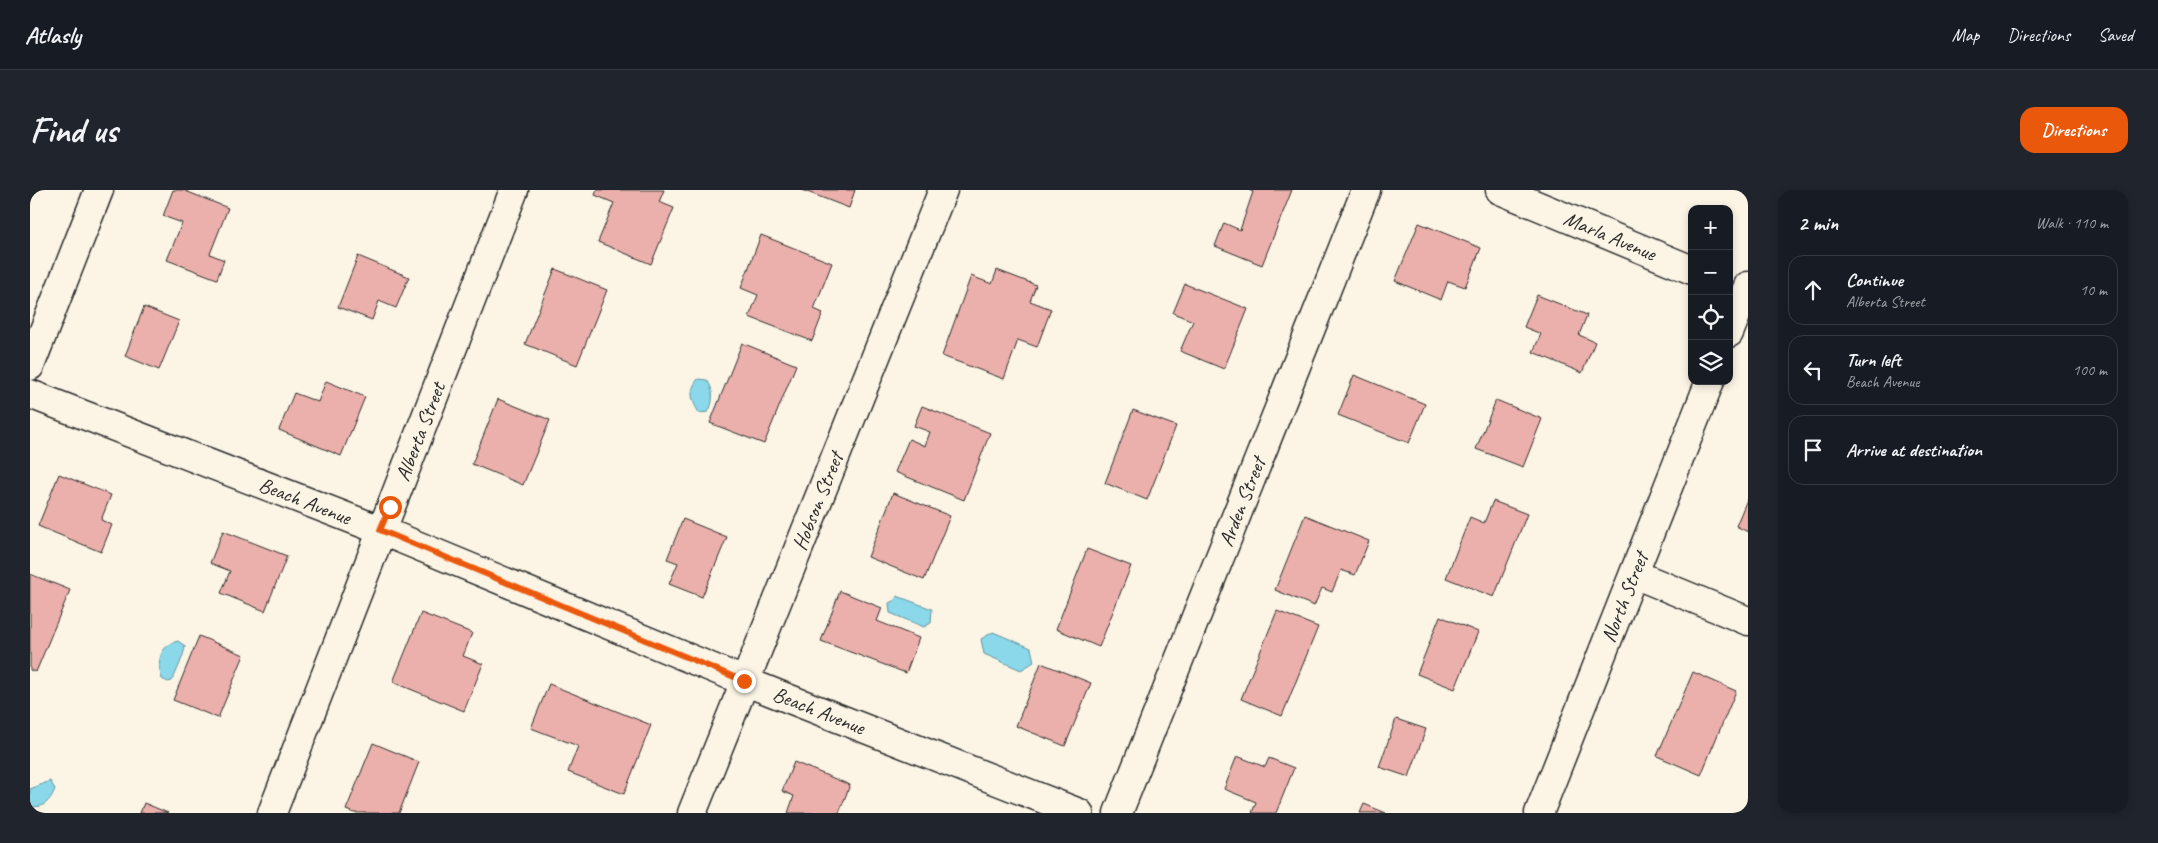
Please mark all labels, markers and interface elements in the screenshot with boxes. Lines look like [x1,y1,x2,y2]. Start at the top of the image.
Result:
text: Atlasly [25,20,81,50]
text: Map [1952,24,1979,46]
text: Directions [2007,24,2070,46]
text: Saved [2098,24,2133,46]
button: Directions [2020,107,2128,153]
text: Find us [30,108,117,153]
street label: Marla Avenue [1560,205,1661,267]
map controls [1688,205,1733,385]
button: + [1688,205,1733,250]
text: 2 min [1798,210,1838,236]
text: Walk · 110 m [2036,213,2108,233]
button: − [1688,250,1733,295]
text: Continue [1846,268,1903,292]
icon: ahead [1799,276,1827,304]
text: 10 m [2080,280,2107,300]
text: Alberta Street [1846,292,1925,312]
button: locate [1688,295,1733,340]
button: layers [1688,340,1733,385]
text: Turn left [1846,348,1901,372]
icon: left [1799,356,1827,384]
text: 100 m [2073,360,2107,380]
text: Beach Avenue [1846,372,1919,392]
street label: Alberta Street [389,377,452,485]
icon: arrive [1799,436,1827,464]
text: Arrive at destination [1846,438,1982,462]
street label: Hobson Street [786,446,850,554]
street label: Arden Street [1213,451,1272,550]
street label: Beach Avenue [255,471,356,531]
route start [379,496,402,519]
street label: North Street [1595,546,1655,646]
route end [733,670,756,693]
street label: Beach Avenue [769,681,870,741]

